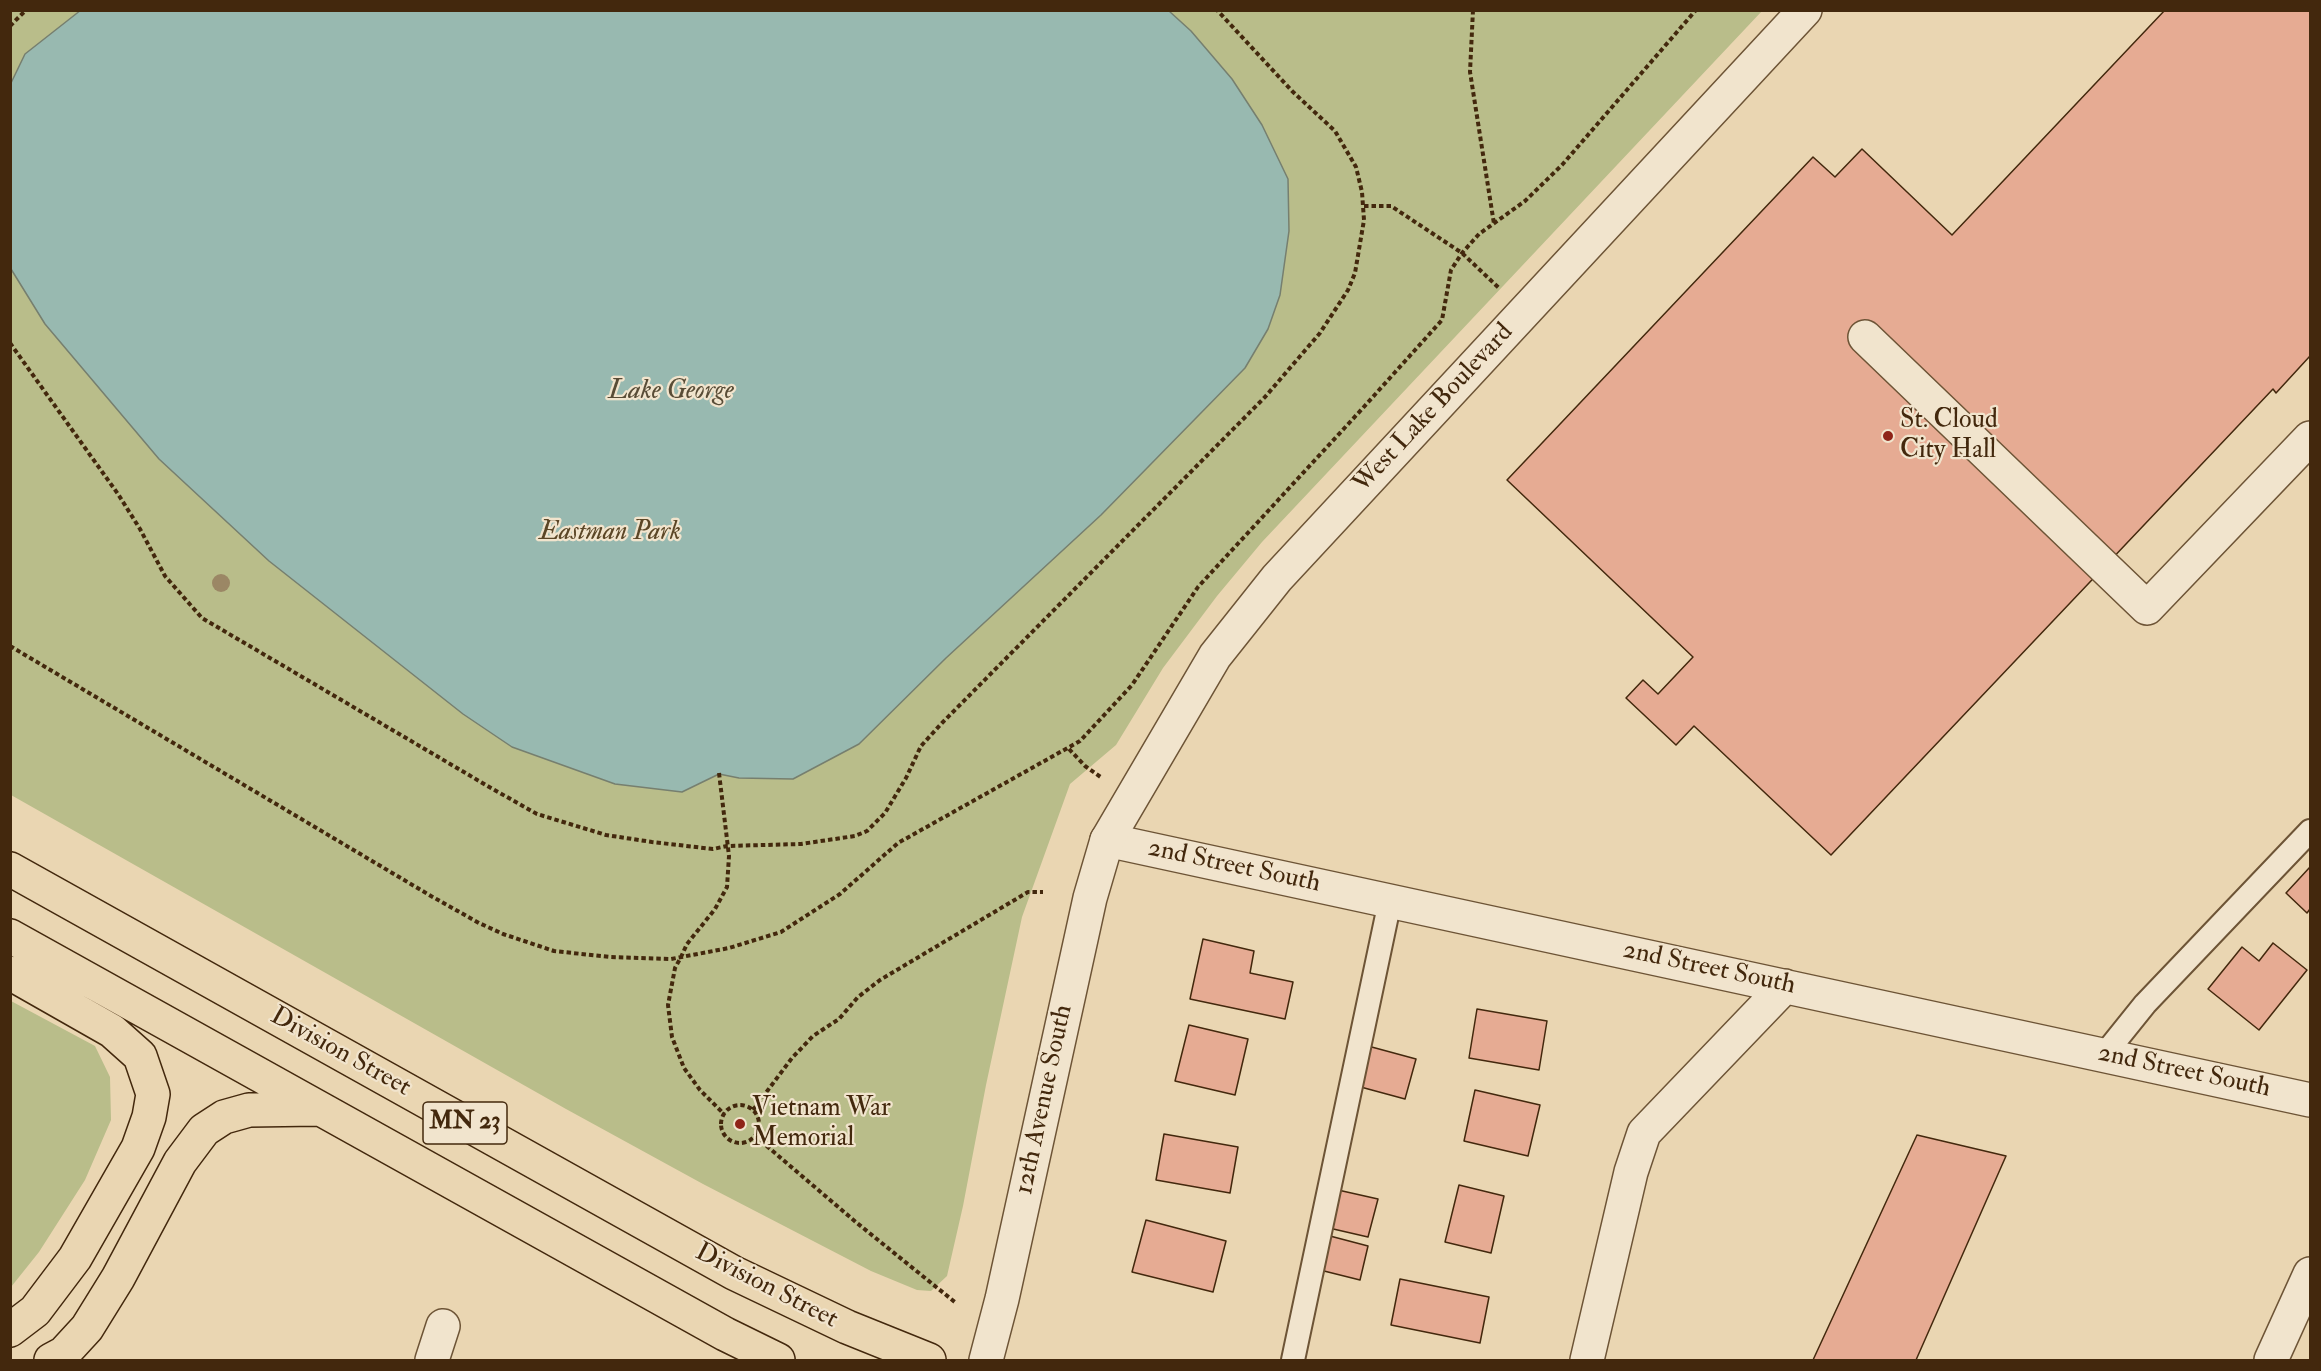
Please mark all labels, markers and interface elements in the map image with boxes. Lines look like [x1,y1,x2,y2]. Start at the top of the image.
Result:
street label: West Lake Boulevard [1347,318,1521,500]
water label: Lake George [608,376,734,408]
place label: St. Cloud City Hall [1900,405,1998,466]
marker: St. Cloud City Hall [1881,429,1895,443]
park label: Eastman Park [539,517,681,549]
street label: 2nd Street South [1145,834,1323,900]
street label: 2nd Street South [1620,936,1798,1002]
street label: Division Street [264,1002,416,1104]
street label: 12th Avenue South [1010,1002,1080,1198]
street label: 2nd Street South [2095,1039,2273,1105]
place label: Vietnam War Memorial [752,1093,891,1154]
road number: MN 23 [423,1102,507,1144]
marker: Vietnam War Memorial [733,1117,747,1131]
street label: Division Street [689,1238,843,1336]

